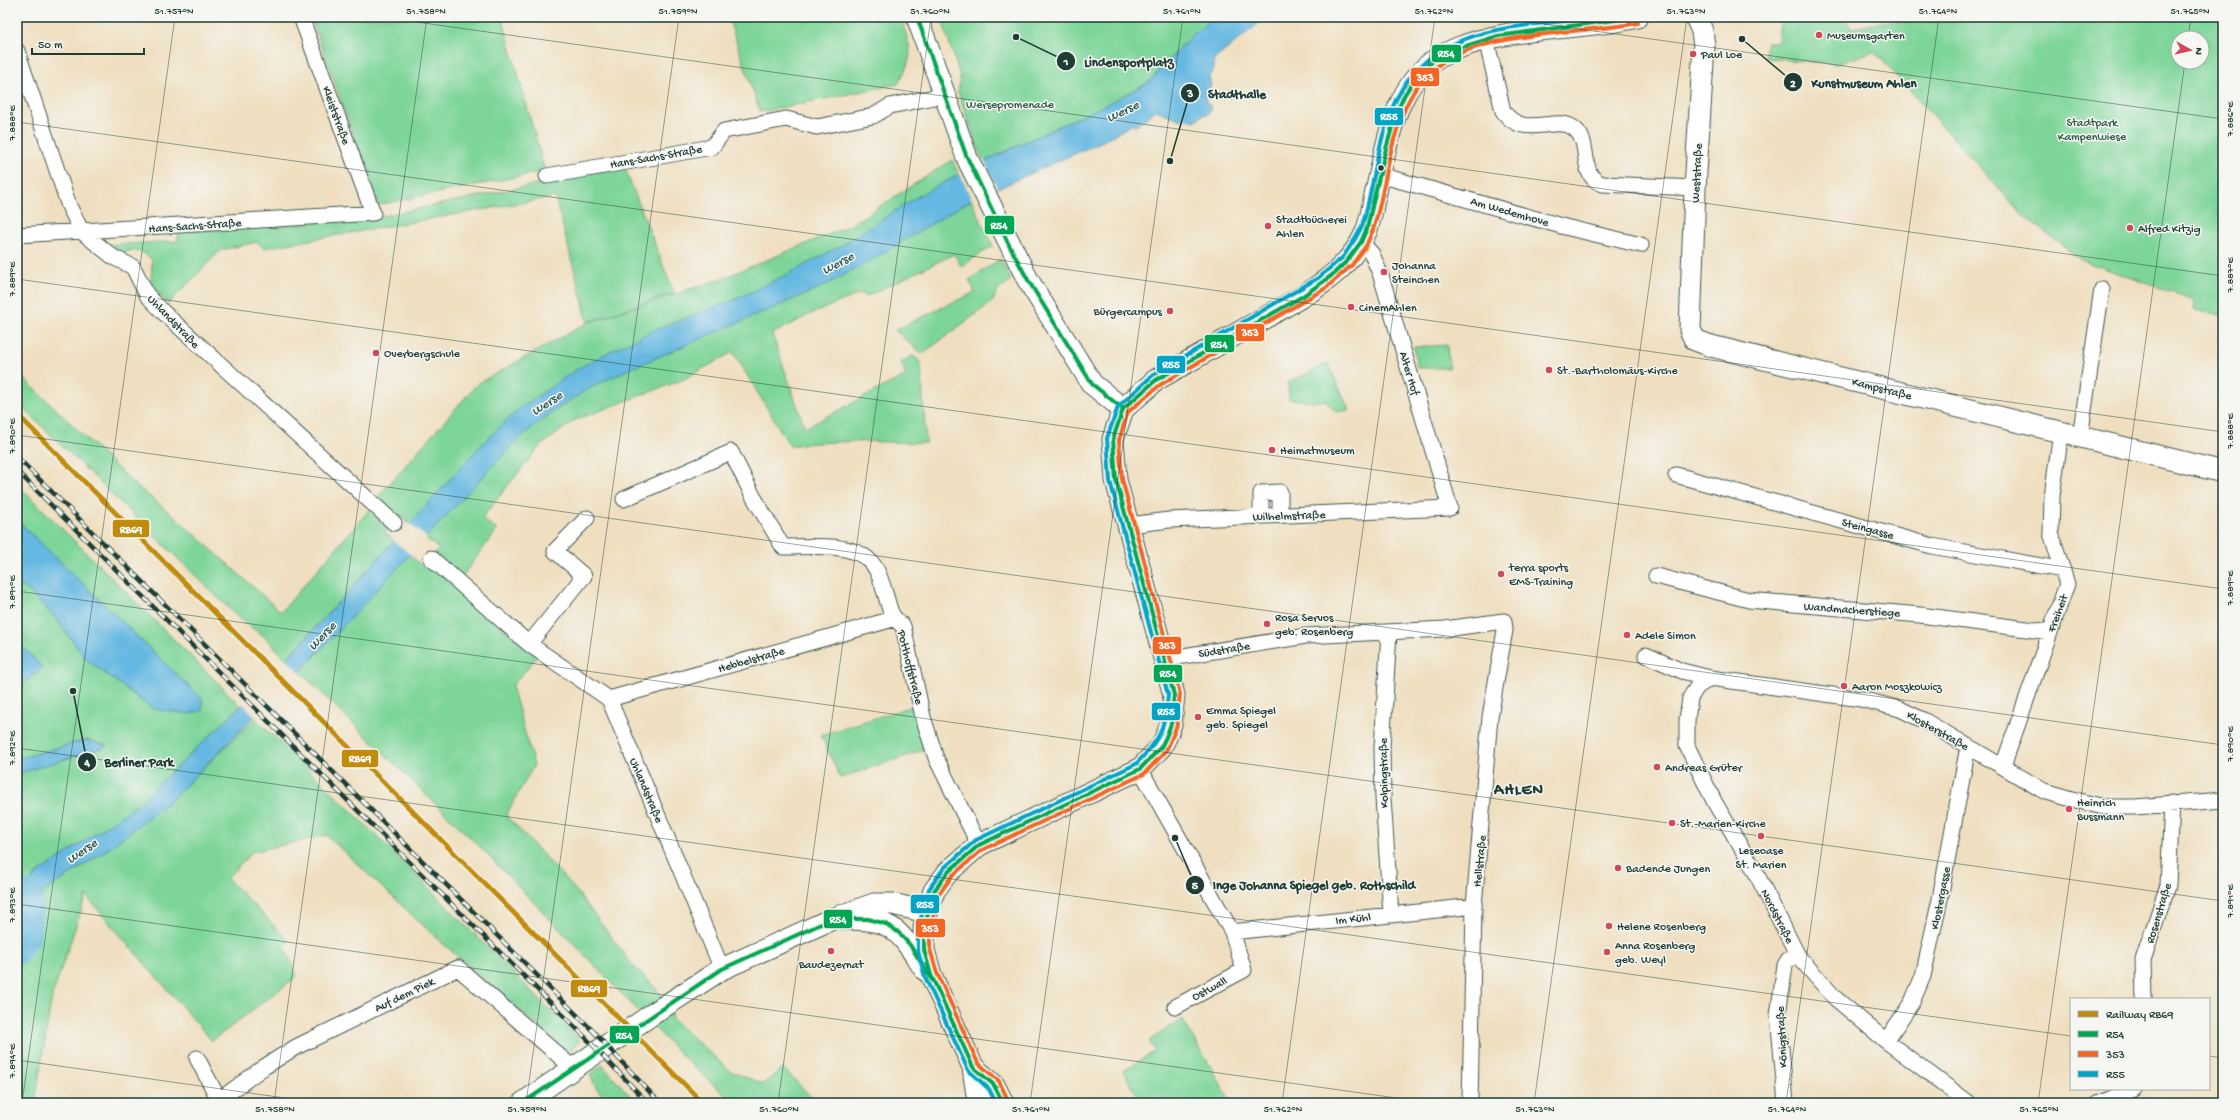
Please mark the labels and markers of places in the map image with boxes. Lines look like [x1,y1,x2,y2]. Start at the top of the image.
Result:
marker: Museumsgarten [1814,30,1824,40]
place label: Museumsgarten [1827,30,1905,44]
callout: Lindensportplatz [1056,49,1182,74]
marker: Paul Loe [1688,49,1698,59]
place label: Paul Loe [1700,49,1743,63]
callout: Kunstmuseum Ahlen [1783,70,1925,95]
callout: Stadthalle [1180,81,1274,106]
unlabelled marker [1376,163,1386,173]
place label: Stadtbücherei Ahlen [1276,214,1347,242]
marker: Stadtbücherei Ahlen [1263,221,1273,231]
marker: Alfred Kitzig [2125,223,2135,233]
place label: Alfred Kitzig [2138,223,2201,237]
place label: Johanna Steinchen [1392,260,1440,288]
marker: Johanna Steinchen [1379,267,1389,277]
marker: CinemAhlen [1346,302,1356,312]
place label: CinemAhlen [1359,302,1417,316]
place label: Bürgercampus [1093,306,1163,320]
marker: Bürgercampus [1165,306,1175,316]
marker: Overbergschule [371,348,381,358]
place label: Overbergschule [384,348,461,362]
marker: St.-Bartholomäus-Kirche [1544,365,1554,375]
place label: St.-Bartholomäus-Kirche [1557,365,1678,379]
marker: Heimatmuseum [1267,445,1277,455]
place label: Heimatmuseum [1280,445,1355,459]
place label: terra sports EMS-Training [1508,562,1573,590]
marker: terra sports EMS-Training [1496,569,1506,579]
place label: Rosa Servos geb. Rosenberg [1275,612,1354,640]
marker: Rosa Servos geb. Rosenberg [1262,619,1272,629]
marker: Adele Simon [1622,630,1632,640]
place label: Adele Simon [1635,630,1696,644]
marker: Aaron Moszkowicz [1839,681,1849,691]
place label: Aaron Moszkowicz [1852,681,1943,695]
place label: Emma Spiegel geb. Spiegel [1206,705,1276,733]
marker: Emma Spiegel geb. Spiegel [1193,712,1203,722]
callout: Berliner Park [77,749,182,774]
marker: Andreas Grüter [1652,762,1662,772]
place label: Andreas Grüter [1665,762,1744,776]
place label: Heinrich Bussmann [2076,797,2124,825]
marker: Heinrich Bussmann [2064,804,2074,814]
marker: St.-Marien-Kirche [1667,818,1677,828]
place label: St.-Marien-Kirche [1680,818,1766,832]
marker: Leseoase St. Marien [1756,831,1766,841]
place label: Leseoase St. Marien [1736,845,1787,873]
marker: Badende Jungen [1613,863,1623,873]
place label: Badende Jungen [1625,863,1710,877]
callout: Inge Johanna Spiegel geb. Rothschild [1185,872,1424,897]
marker: Helene Rosenberg [1604,921,1614,931]
place label: Helene Rosenberg [1617,921,1706,935]
place label: Anna Rosenberg geb. Weyl [1615,940,1696,968]
marker: Baudezernat [826,946,836,956]
marker: Anna Rosenberg geb. Weyl [1602,947,1612,957]
place label: Baudezernat [798,959,864,973]

